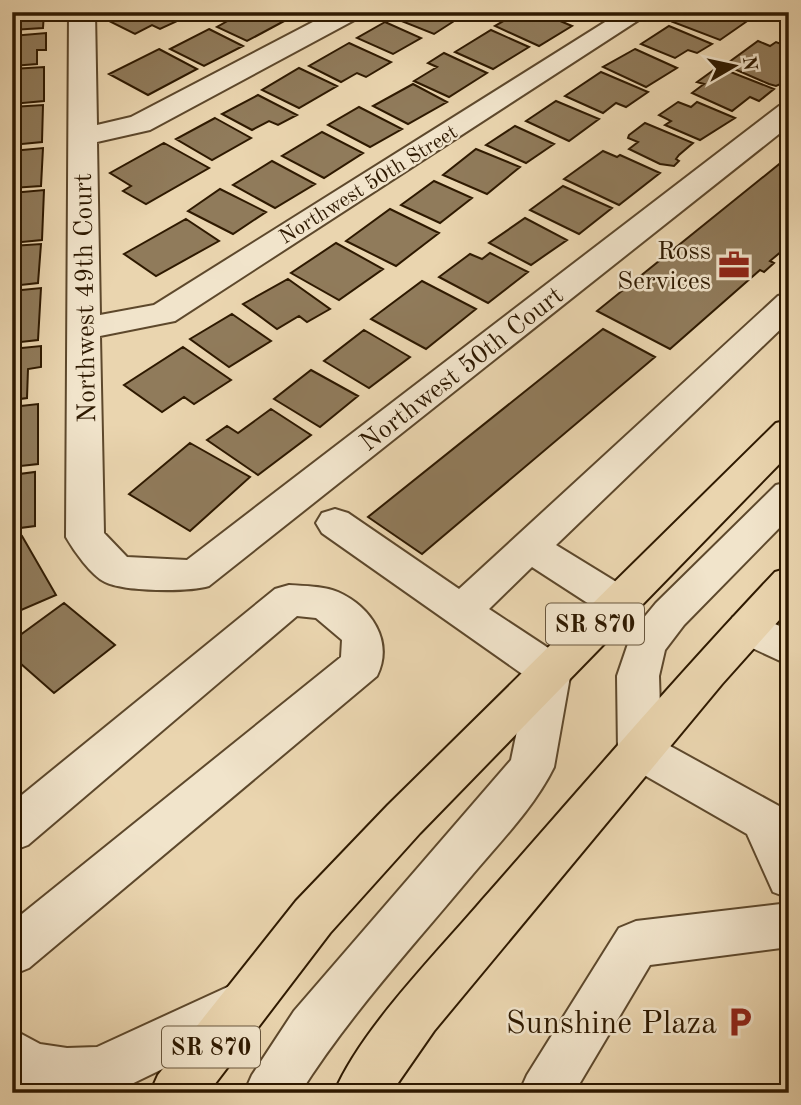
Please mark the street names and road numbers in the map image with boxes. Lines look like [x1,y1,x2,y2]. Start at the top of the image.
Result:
street label: Northwest 50th Street [276,122,462,249]
street label: Northwest 49th Court [71,173,101,423]
street label: Northwest 50th Court [356,282,569,457]
road number: SR 870 [546,604,644,644]
road number: SR 870 [162,1027,260,1068]

